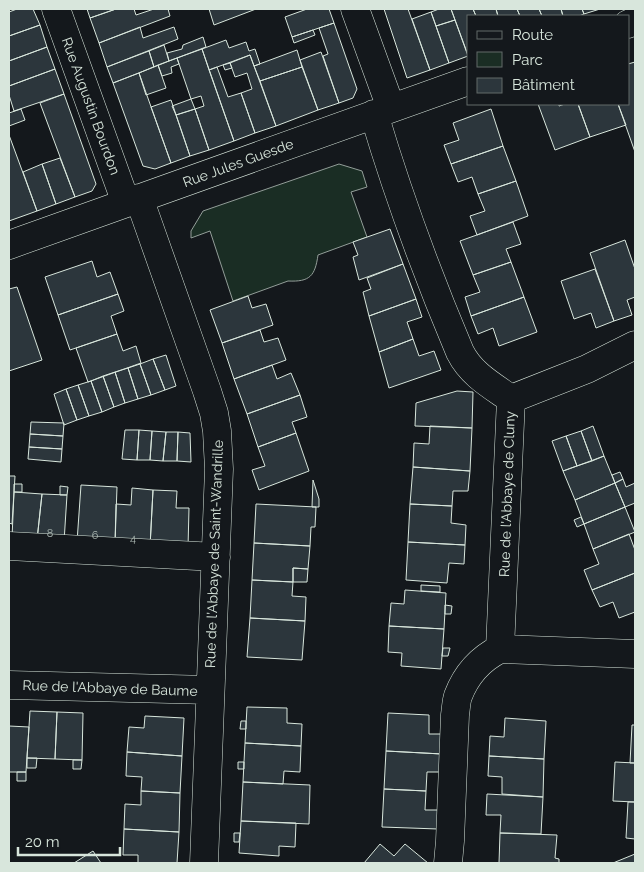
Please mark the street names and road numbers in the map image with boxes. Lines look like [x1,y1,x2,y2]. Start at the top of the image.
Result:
street label: Rue Augustin Bourdon [59,35,123,177]
street label: Rue Jules Guesde [181,136,295,190]
street label: Rue de l'Abbaye de Cluny [496,410,518,577]
street label: Rue de l'Abbaye de Saint-Wandrille [202,440,226,668]
street label: Rue de l'Abbaye de Baume [22,677,198,699]

